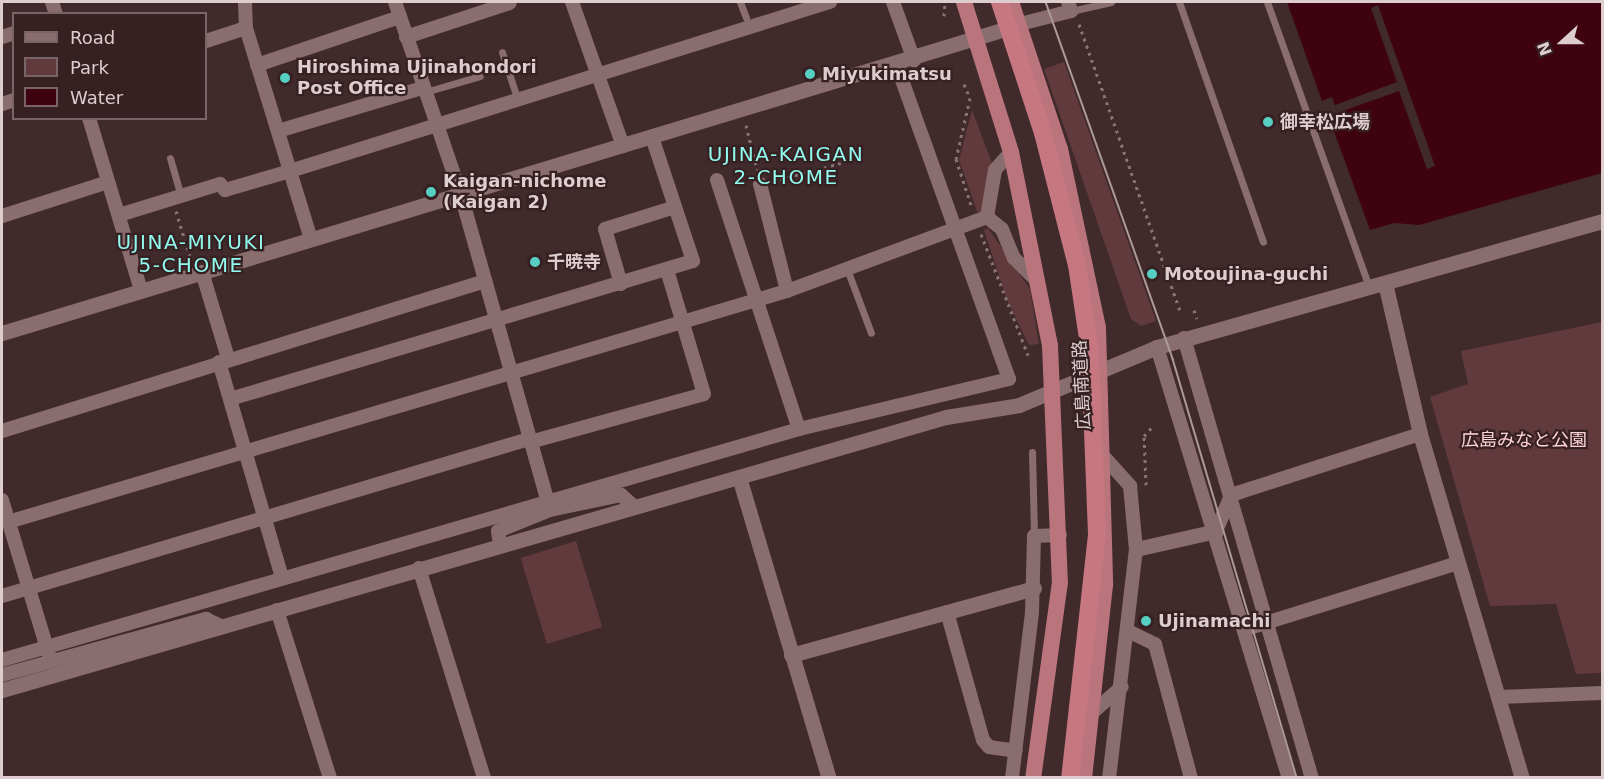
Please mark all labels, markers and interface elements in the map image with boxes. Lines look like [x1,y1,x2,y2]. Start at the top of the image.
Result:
legend [12,12,207,120]
north arrow [1532,12,1592,72]
text: Road [70,27,115,48]
text: N [1533,39,1556,58]
text: Park [70,57,109,78]
place label: Hiroshima Ujinahondori Post Office [297,57,537,100]
place label: Miyukimatsu [822,63,952,85]
marker: Miyukimatsu [803,67,817,81]
marker: Hiroshima Ujinahondori Post Office [278,71,292,85]
text: Water [70,87,123,108]
place label: 御幸松広場 [1280,111,1370,133]
marker: 御幸松広場 [1261,115,1275,129]
district label: UJINA-KAIGAN 2-CHOME [708,142,864,189]
place label: Kaigan-nichome (Kaigan 2) [443,171,606,213]
marker: Kaigan-nichome (Kaigan 2) [424,185,438,199]
district label: UJINA-MIYUKI 5-CHOME [117,231,265,278]
place label: 千暁寺 [547,251,601,273]
marker: 千暁寺 [528,255,542,269]
place label: Motoujina-guchi [1164,263,1328,285]
marker: Motoujina-guchi [1145,267,1159,281]
street label: 広島南道路 [1069,339,1095,431]
park label: 広島みなと公園 [1461,429,1587,451]
place label: Ujinamachi [1158,610,1270,632]
marker: Ujinamachi [1139,614,1153,628]

